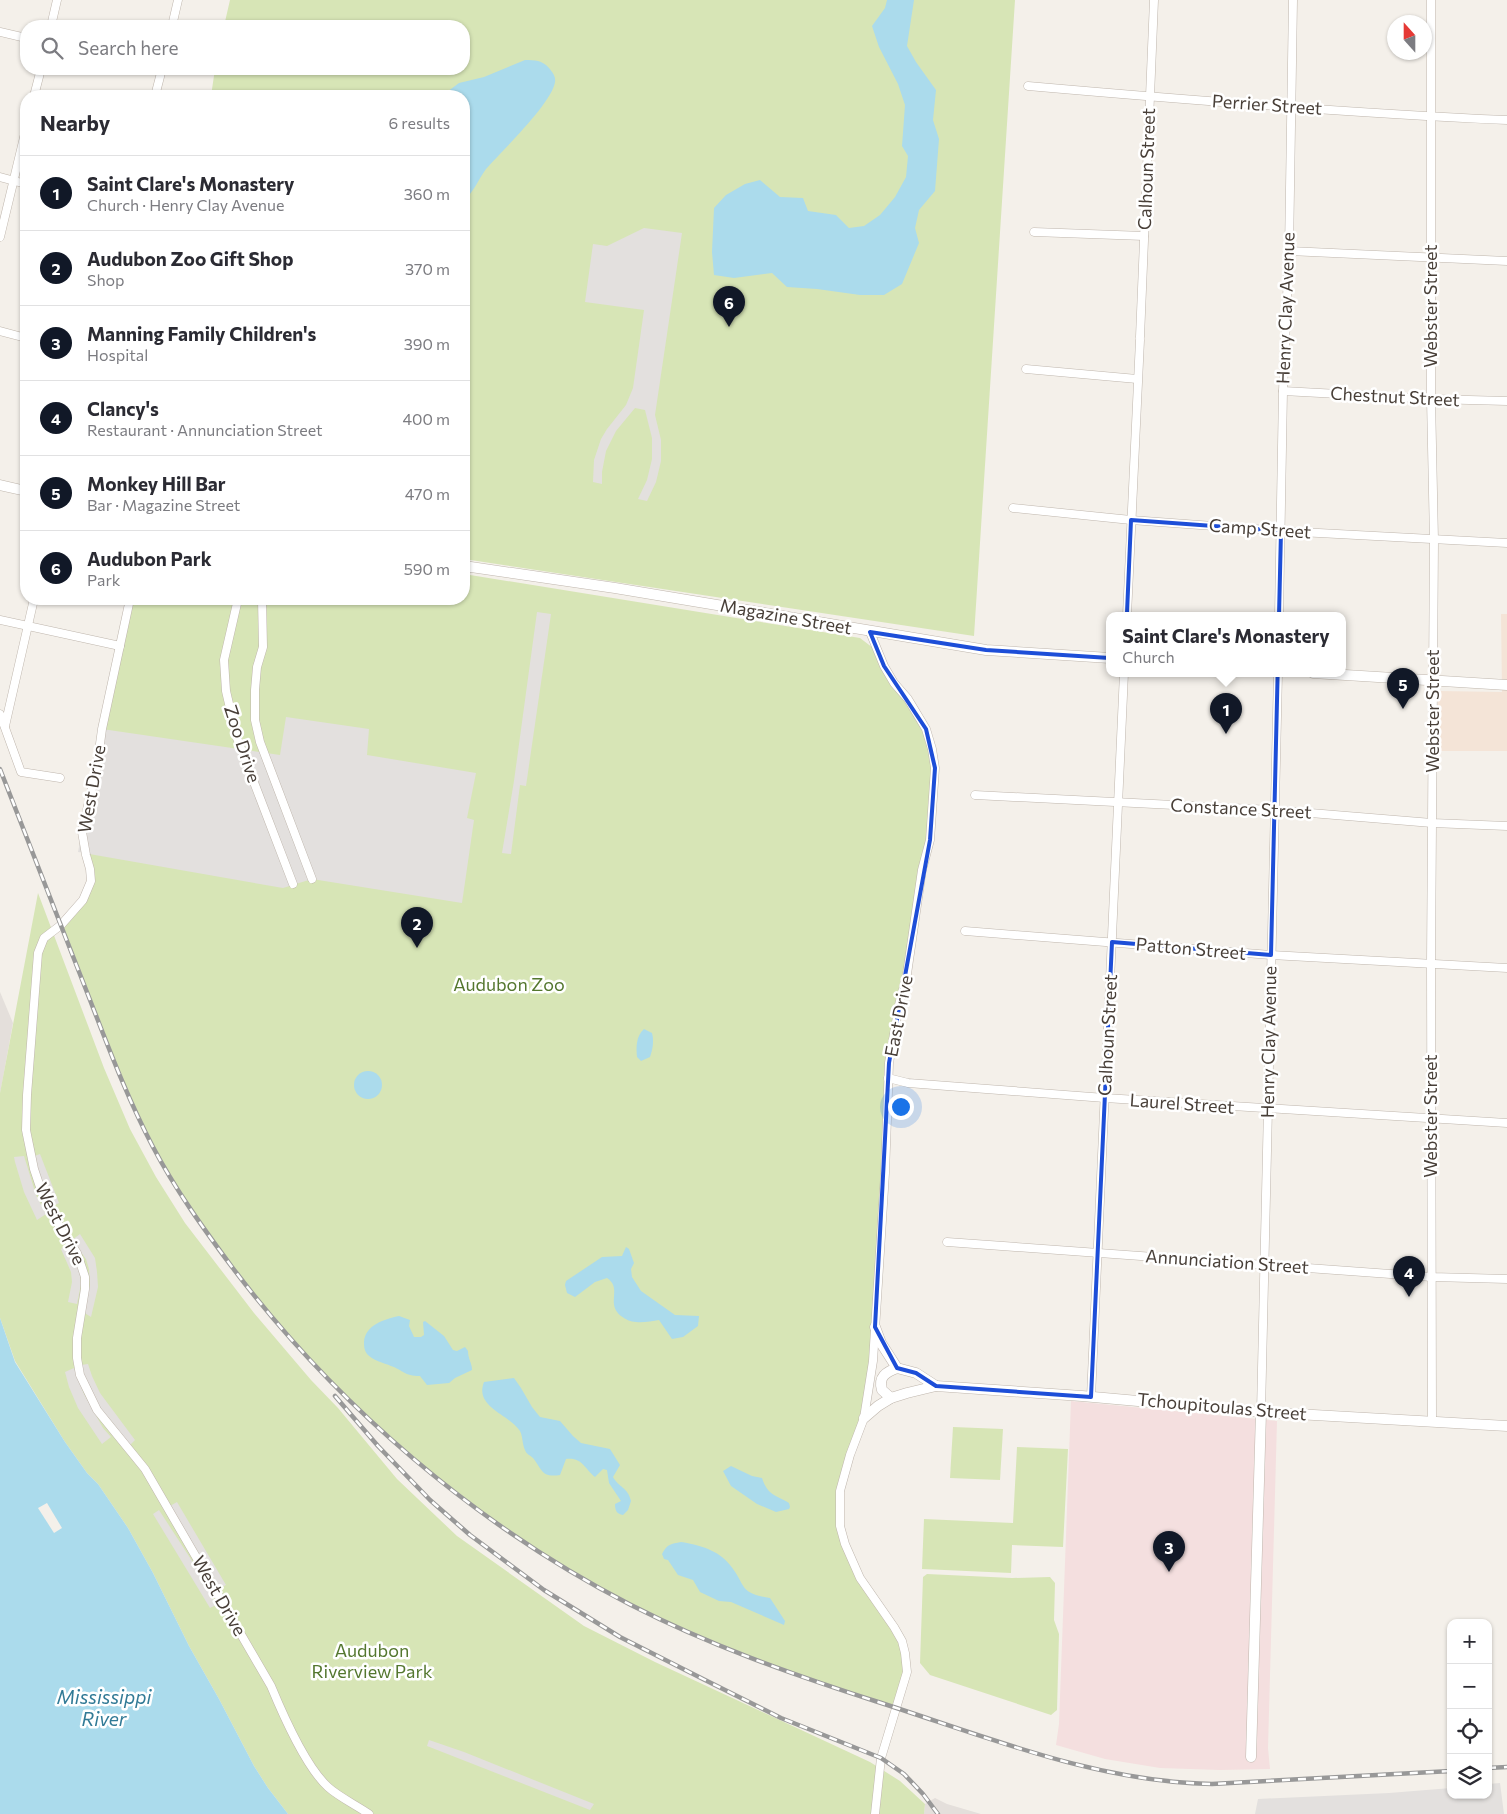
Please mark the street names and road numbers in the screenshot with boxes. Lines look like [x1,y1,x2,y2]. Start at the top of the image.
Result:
street label: Perrier Street [1211,89,1323,119]
street label: Calhoun Street [1133,108,1159,230]
street label: Henry Clay Avenue [1271,232,1299,384]
street label: Webster Street [1419,244,1441,368]
street label: Chestnut Street [1330,382,1460,410]
street label: Camp Street [1208,513,1312,543]
street label: Magazine Street [719,594,854,638]
street label: Webster Street [1421,649,1443,773]
street label: Zoo Drive [220,702,266,785]
street label: West Drive [72,743,110,835]
street label: Constance Street [1170,793,1312,823]
street label: Patton Street [1135,932,1247,964]
street label: Henry Clay Avenue [1256,966,1280,1118]
street label: East Drive [879,973,917,1058]
street label: Calhoun Street [1093,973,1121,1096]
street label: Webster Street [1419,1054,1441,1178]
street label: Laurel Street [1129,1088,1235,1118]
street label: West Drive [31,1179,91,1268]
street label: Annunciation Street [1145,1244,1310,1278]
street label: Tchoupitoulas Street [1136,1388,1308,1424]
street label: West Drive [188,1551,252,1640]

